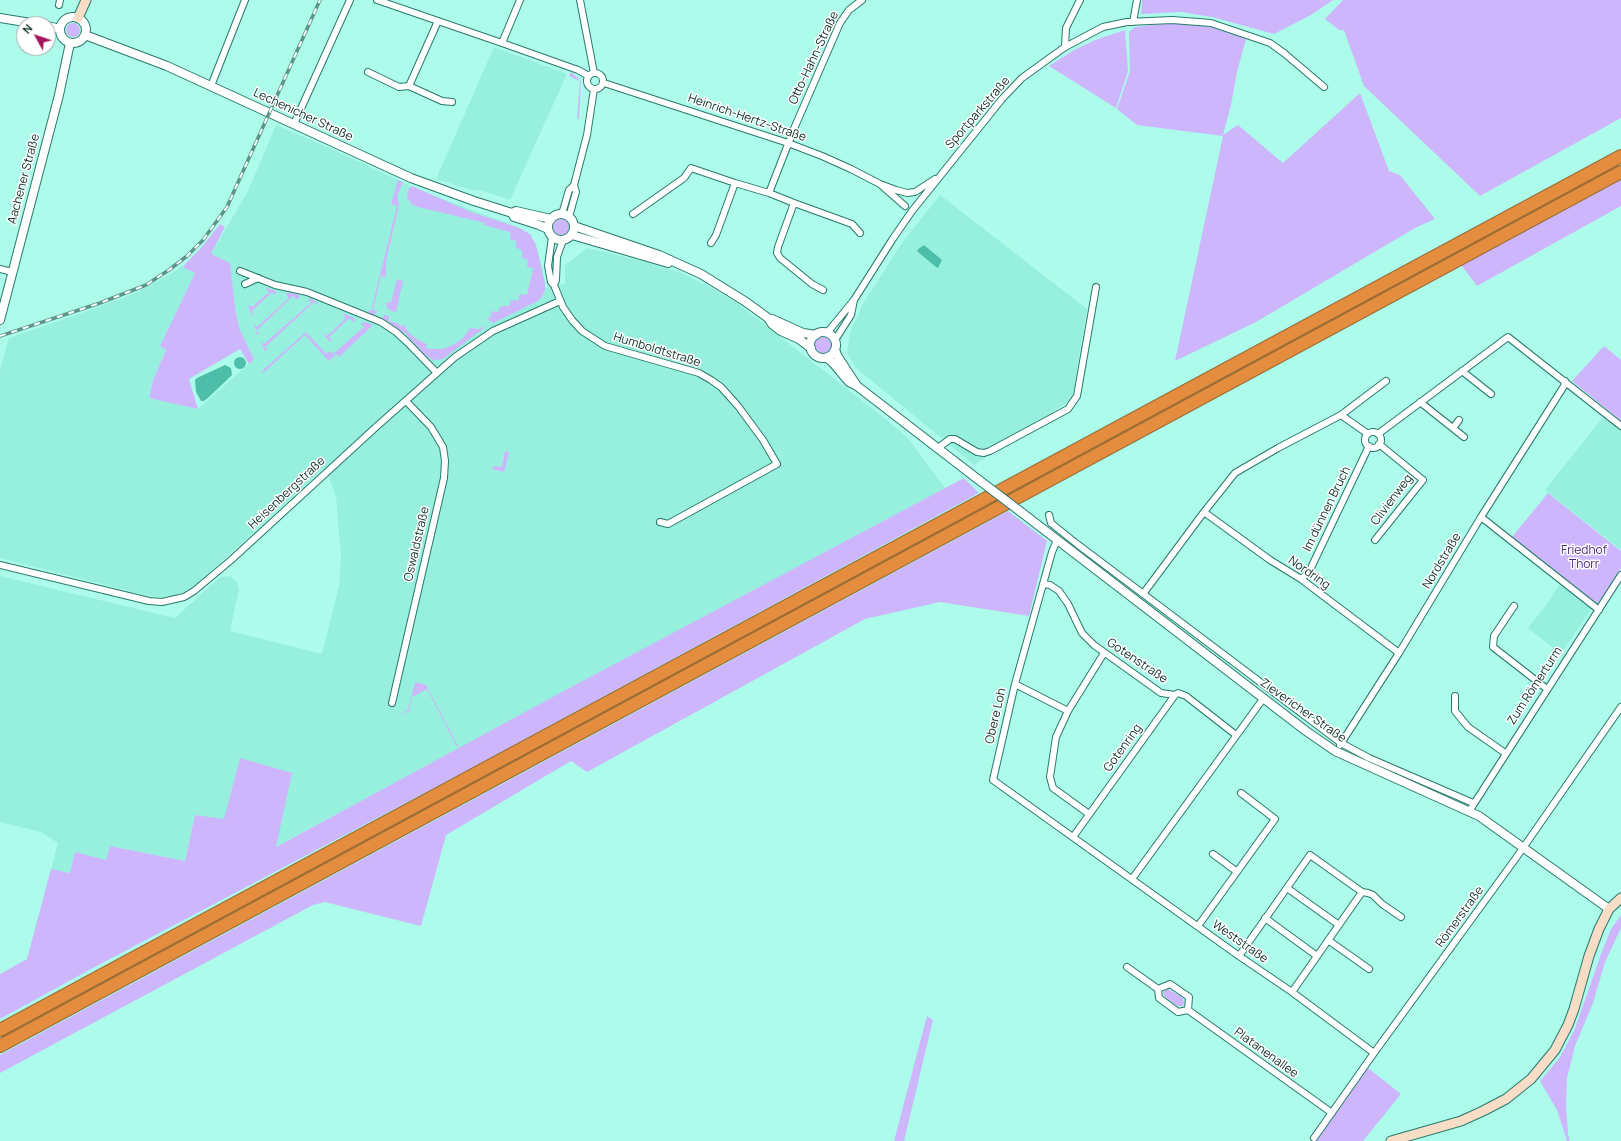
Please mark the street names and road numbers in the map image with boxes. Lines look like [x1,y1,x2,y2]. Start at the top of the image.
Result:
street label: Otto-Hahn-Straße [786,9,842,107]
street label: Sportparkstraße [943,74,1013,152]
street label: Lechenicher Straße [251,86,355,144]
street label: Heinrich-Hertz-Straße [686,91,808,145]
street label: Aachener Straße [5,132,43,226]
street label: Humboldtstraße [612,330,702,370]
street label: Heisenbergstraße [246,454,328,532]
street label: Im dünnen Bruch [1300,464,1354,554]
street label: Clivienweg [1368,472,1416,528]
street label: Oswaldstraße [401,505,433,583]
street label: Nordstraße [1420,530,1464,592]
street label: Nordring [1285,553,1333,593]
street label: Gotenstraße [1104,635,1170,687]
street label: Zum Römerturm [1505,644,1565,728]
street label: Zievericher Straße [1257,676,1349,746]
street label: Obere Loh [983,687,1009,745]
street label: Gotenring [1101,721,1145,775]
street label: Römerstraße [1433,884,1487,950]
street label: Weststraße [1209,918,1271,966]
street label: Platanenallee [1231,1025,1301,1081]

